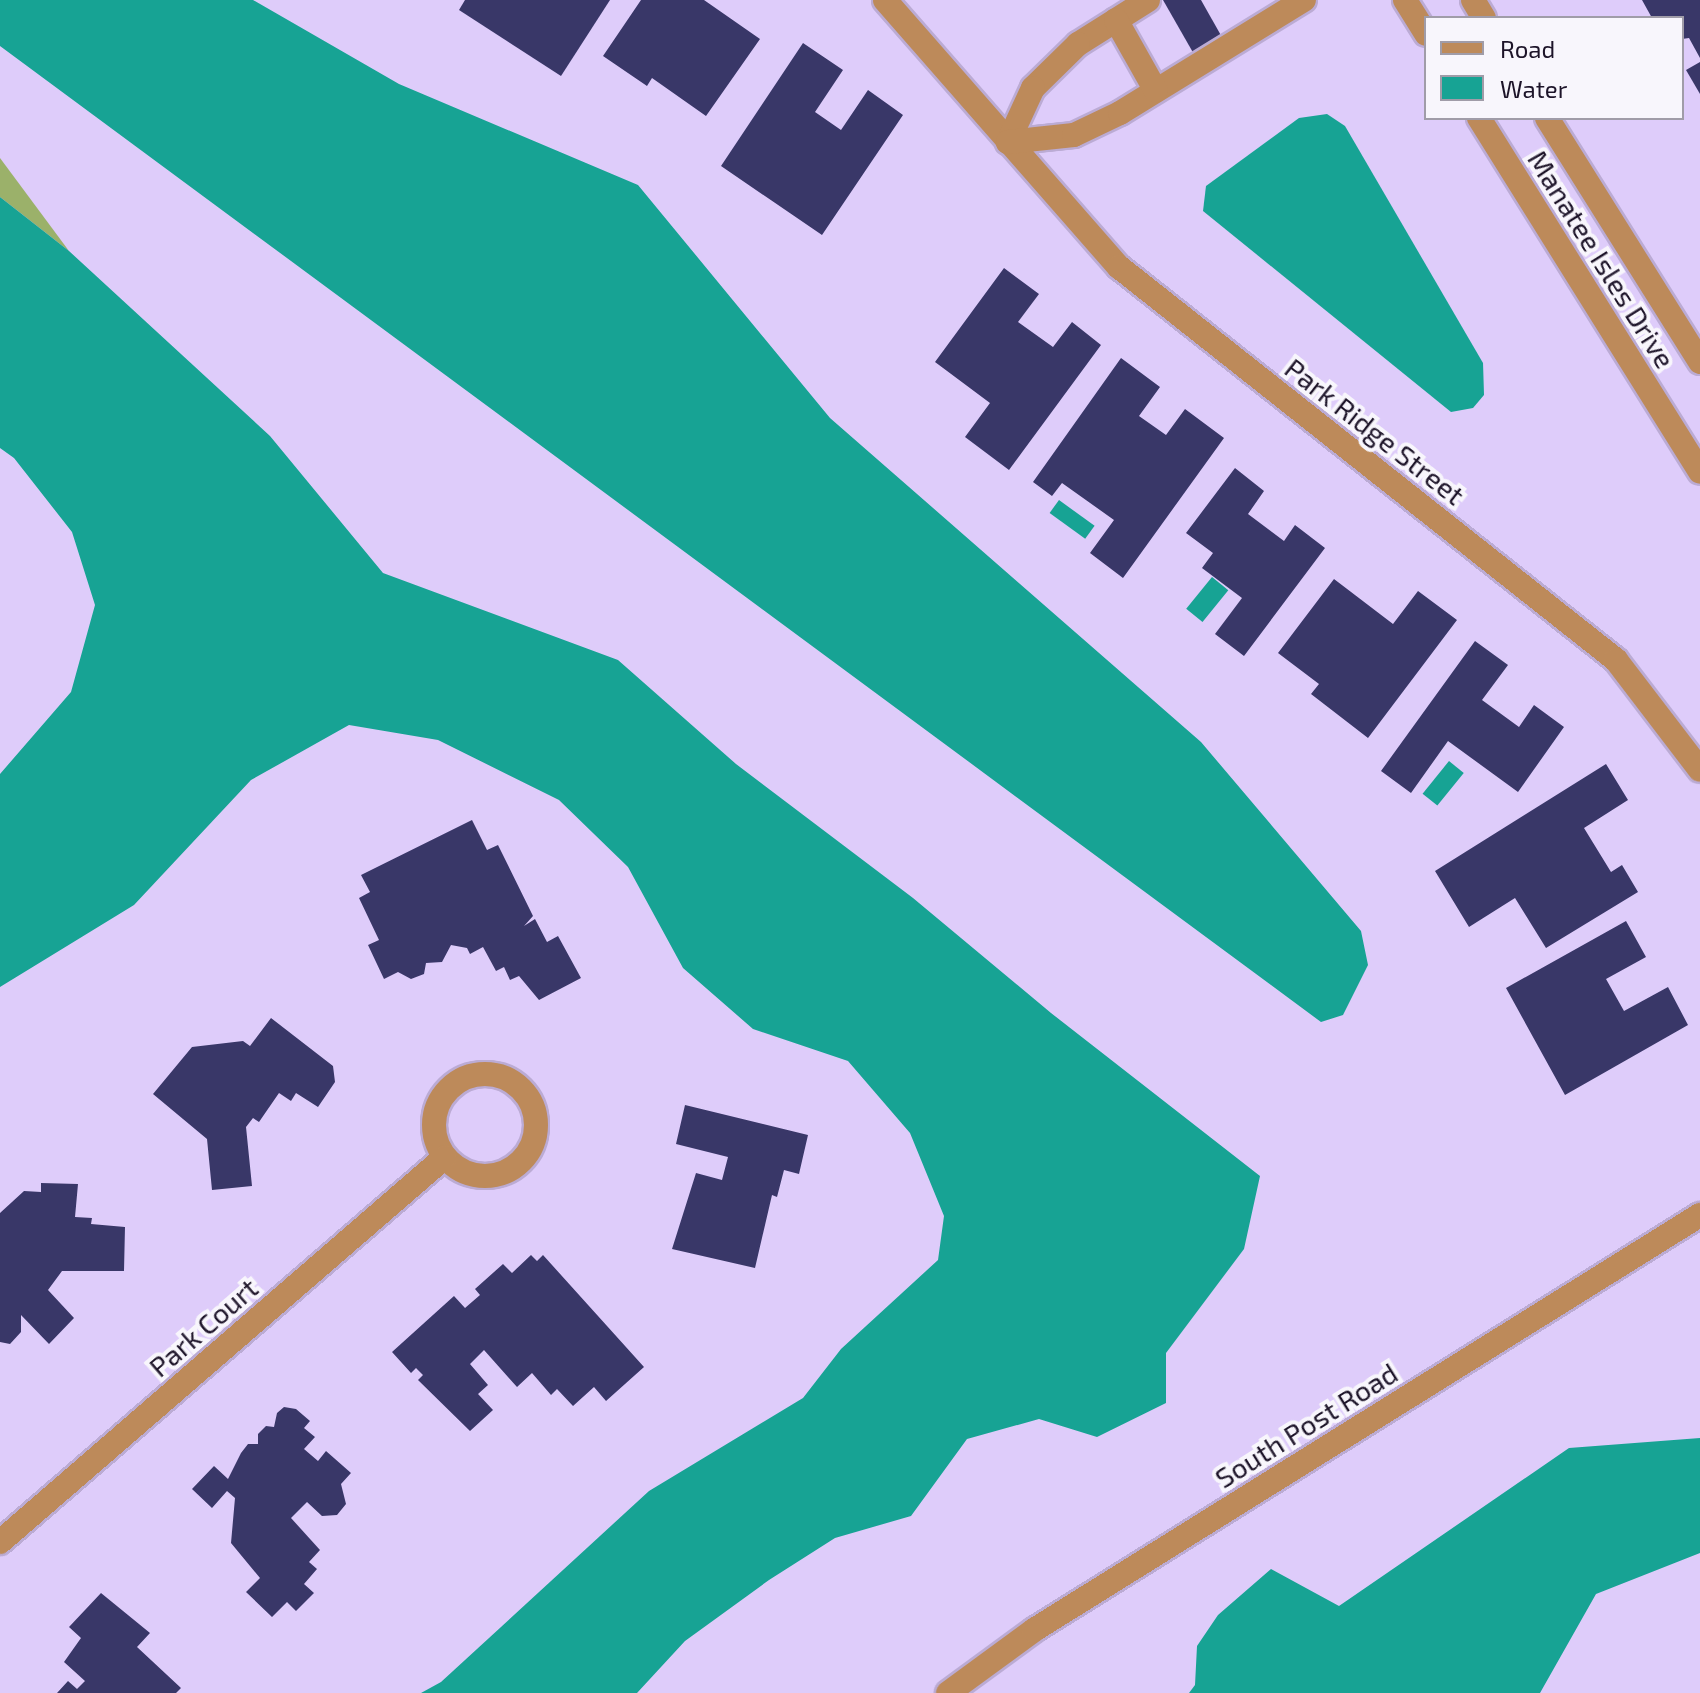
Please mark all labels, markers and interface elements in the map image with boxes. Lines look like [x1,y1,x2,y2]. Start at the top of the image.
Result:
legend [1424,16,1684,120]
text: Road [1500,34,1555,63]
text: Water [1500,74,1567,103]
street label: Manatee Isles Drive [1521,144,1683,374]
street label: Park Ridge Street [1279,351,1471,511]
street label: Park Court [142,1271,264,1383]
street label: South Post Road [1209,1355,1403,1495]

